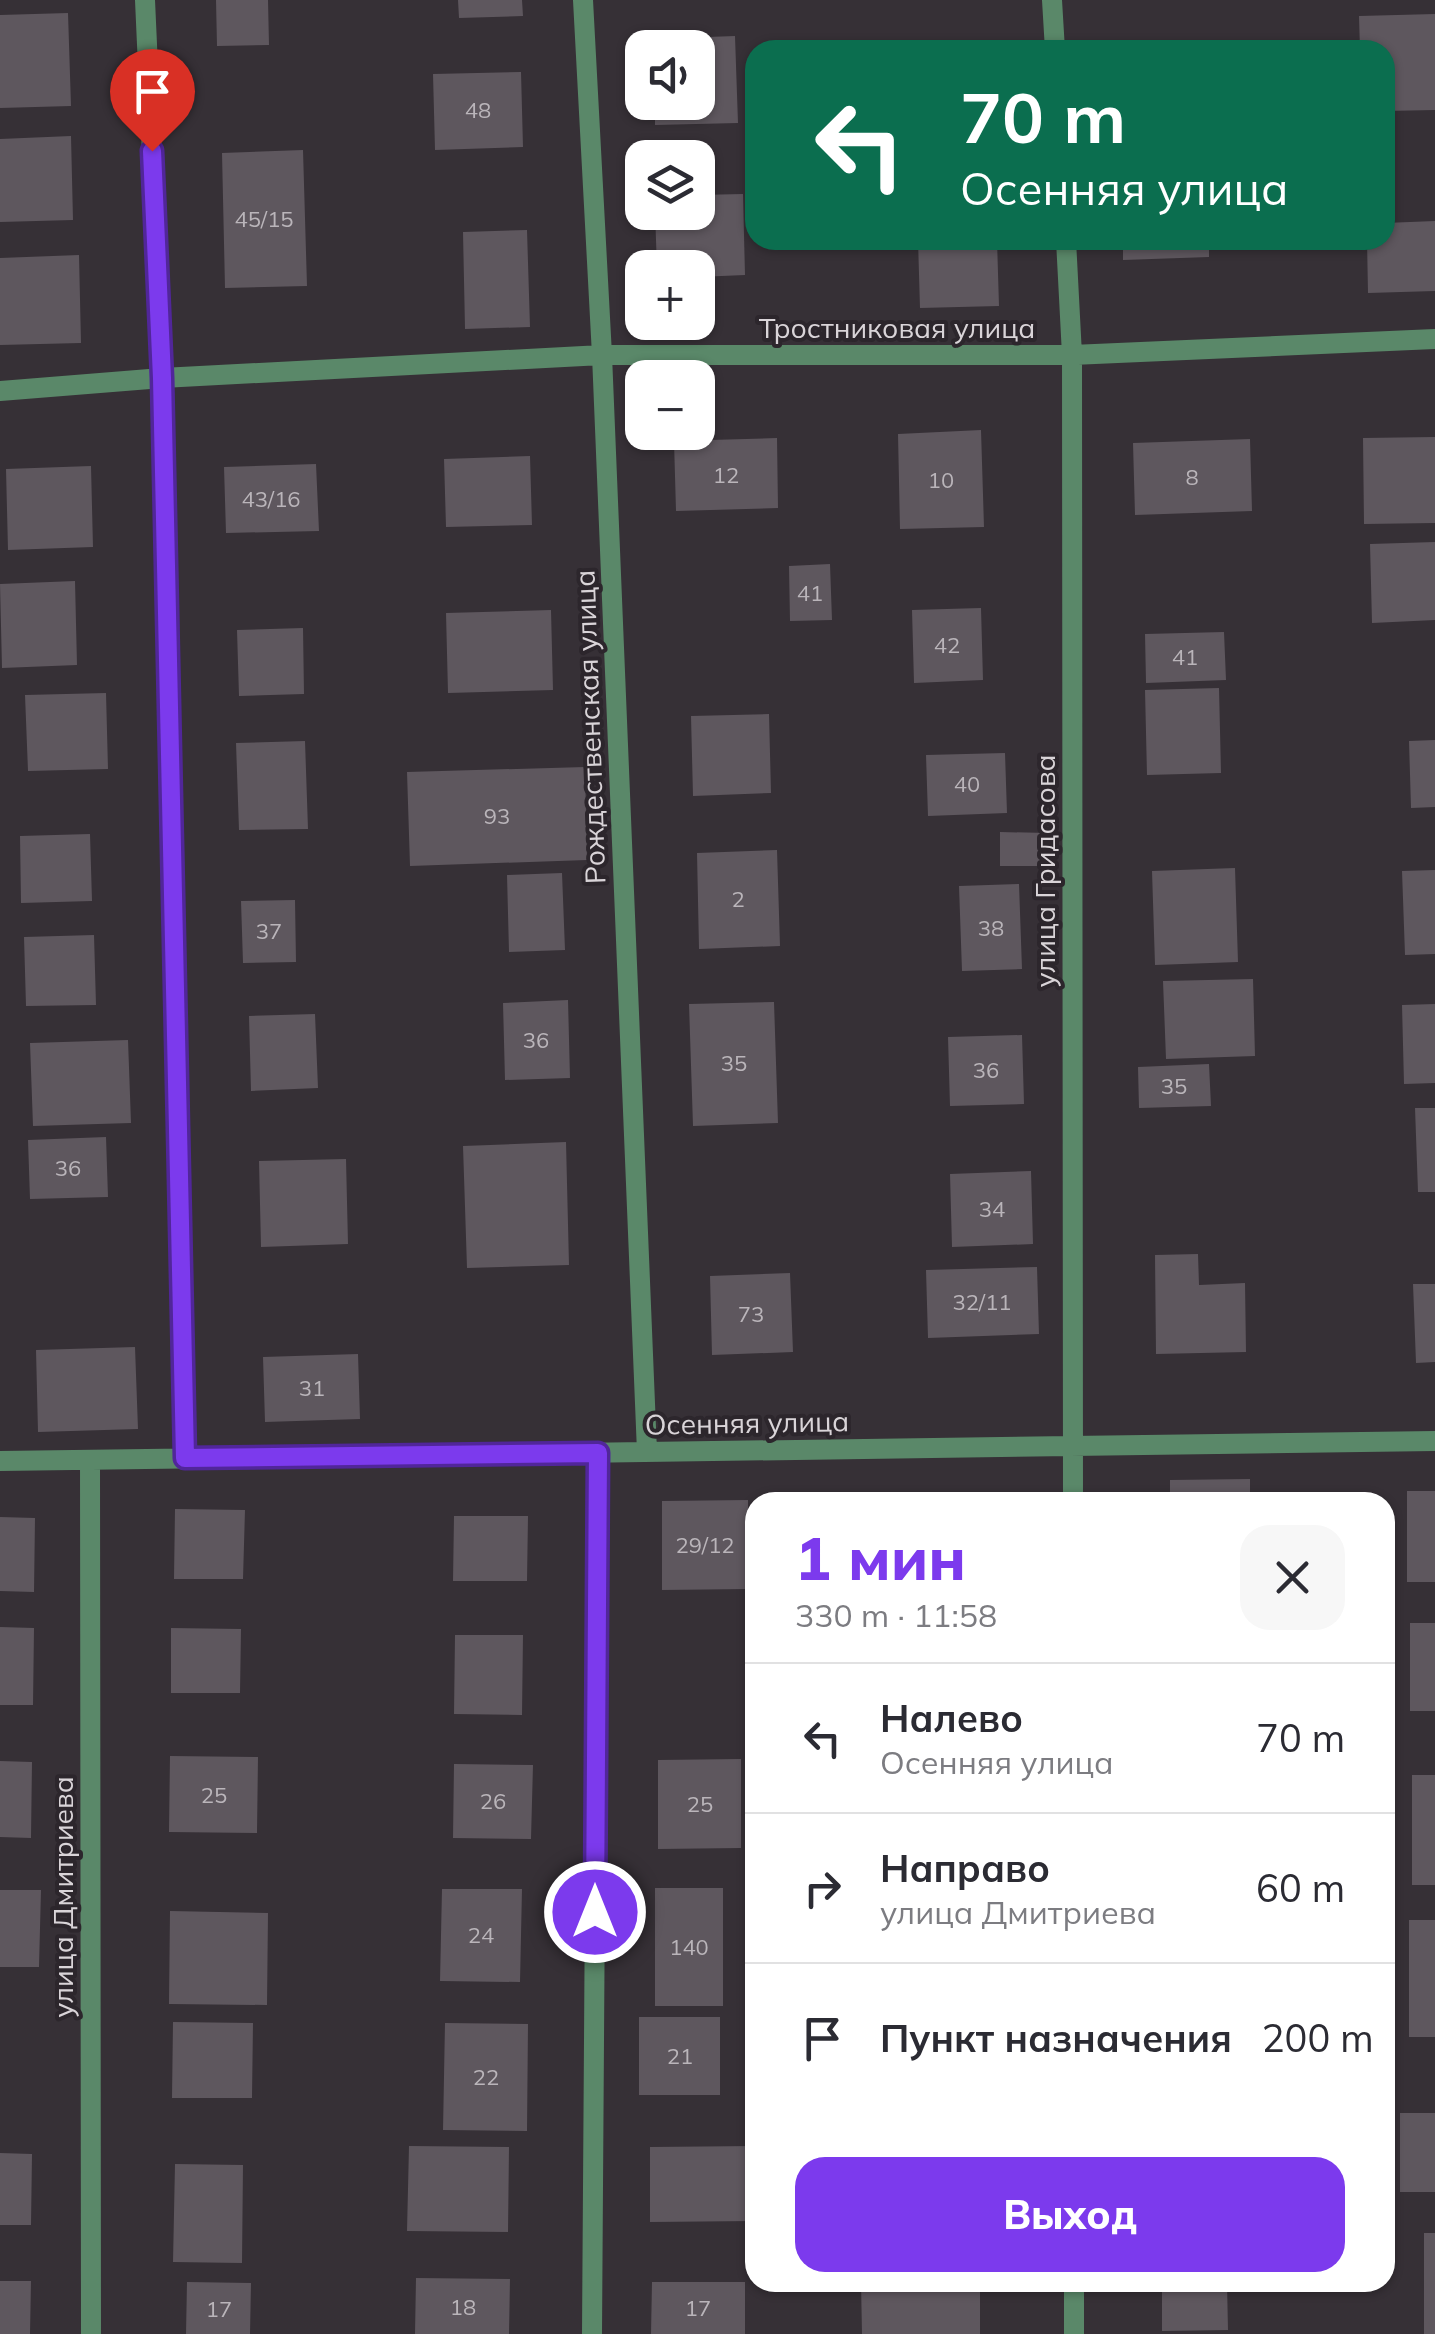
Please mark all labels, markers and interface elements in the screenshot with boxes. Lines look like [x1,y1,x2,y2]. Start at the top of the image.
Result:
map controls [625,30,715,450]
button: sound [625,30,715,120]
pin [110,49,195,152]
icon: arrive [125,64,180,119]
text: 70 m [960,73,1126,161]
icon: left [795,80,925,210]
house number: 48 [465,96,491,124]
button: layers [625,140,715,230]
text: Осенняя улица [960,160,1289,216]
house number: 45/15 [234,205,294,233]
button: + [625,250,715,340]
street label: Тростниковая улица [759,310,1035,345]
button: − [625,360,715,450]
house number: 12 [713,461,739,489]
house number: 8 [1185,463,1199,491]
house number: 10 [928,466,954,494]
house number: 43/16 [241,485,301,513]
street label: Рождественская улица [567,569,612,885]
house number: 41 [797,579,823,607]
house number: 42 [934,631,960,659]
house number: 41 [1172,643,1198,671]
street label: улица Гридасова [1027,754,1062,988]
house number: 40 [954,770,980,798]
house number: 93 [484,802,510,830]
house number: 2 [731,885,745,913]
house number: 38 [978,914,1004,942]
house number: 37 [256,917,282,945]
house number: 36 [523,1026,549,1054]
house number: 35 [721,1049,747,1077]
house number: 36 [973,1056,999,1084]
house number: 35 [1161,1072,1187,1100]
house number: 36 [55,1154,81,1182]
house number: 34 [979,1195,1005,1223]
house number: 32/11 [952,1288,1012,1316]
house number: 73 [738,1300,764,1328]
house number: 31 [299,1374,325,1402]
street label: Осенняя улица [644,1403,849,1442]
text: 1 мин [795,1520,966,1595]
button: close [1240,1525,1345,1630]
house number: 29/12 [675,1531,735,1559]
text: 330 m · 11:58 [795,1595,997,1635]
text: Налево [880,1694,1023,1742]
icon: left [795,1711,850,1766]
text: 70 m [1256,1714,1345,1762]
text: Осенняя улица [880,1742,1114,1782]
street label: улица Дмитриева [45,1776,80,2018]
house number: 25 [201,1781,227,1809]
house number: 26 [480,1787,506,1815]
house number: 25 [687,1790,713,1818]
text: Направо [880,1844,1050,1892]
position arrow [543,1860,647,1964]
icon: right [795,1861,850,1916]
text: 60 m [1256,1864,1345,1912]
text: улица Дмитриева [880,1892,1156,1932]
house number: 24 [468,1921,494,1949]
house number: 140 [669,1933,709,1961]
icon: arrive [795,2011,850,2066]
text: Пункт назначения [880,2014,1232,2062]
text: 200 m [1262,2014,1374,2062]
house number: 21 [667,2042,693,2070]
house number: 22 [473,2063,499,2091]
button: Выход [795,2157,1345,2272]
house number: 18 [450,2293,476,2321]
house number: 17 [685,2294,711,2322]
house number: 17 [206,2295,232,2323]

